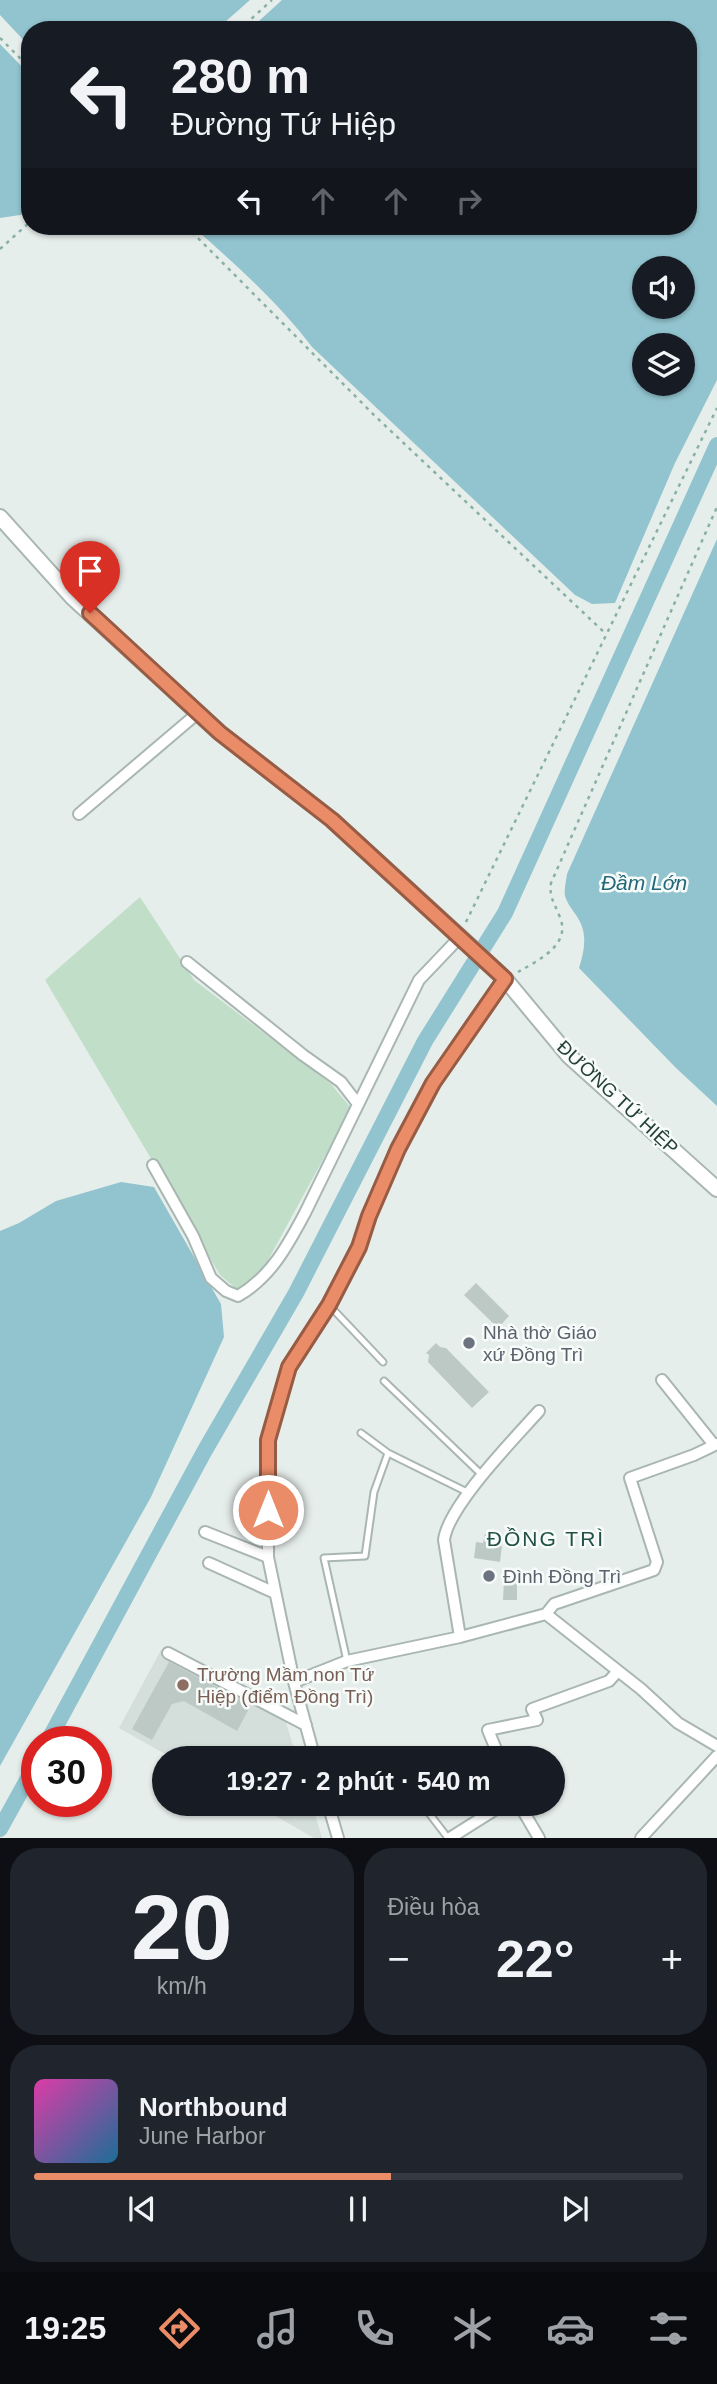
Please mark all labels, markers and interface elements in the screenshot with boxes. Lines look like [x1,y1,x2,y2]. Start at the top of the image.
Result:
icon: left [56,49,147,140]
text: 280 m [171,49,310,103]
text: Đường Tứ Hiệp [171,106,396,142]
icon: left [231,182,269,220]
icon: ahead [304,182,342,220]
icon: ahead [377,182,415,220]
icon: right [450,182,488,220]
map controls [632,256,695,396]
button: sound [632,256,695,319]
button: layers [632,333,695,396]
pin [60,541,120,613]
icon: arrive [71,552,109,590]
water label: Đầm Lớn [601,871,687,894]
street label: ĐƯỜNG TỨ HIỆP [553,1036,682,1159]
place label: Nhà thờ Giáo xứ Đồng Trì [483,1322,597,1365]
marker: Nhà thờ Giáo xứ Đồng Trì [461,1335,477,1351]
position arrow [231,1473,305,1547]
district label: ĐỒNG TRÌ [487,1527,605,1550]
place label: Đình Đồng Trì [503,1566,621,1587]
marker: Đình Đồng Trì [481,1568,497,1584]
place label: Trường Mầm non Tứ Hiệp (điểm Đồng Trì) [197,1664,375,1707]
marker: Trường Mầm non Tứ Hiệp (điểm Đồng Trì) [175,1677,191,1693]
speed limit sign: 30 [21,1726,112,1817]
text: 19:27 · 2 phút · 540 m [226,1766,491,1796]
text: 20 [131,1877,232,1978]
text: Điều hòa [388,1894,480,1920]
text: 22° [496,1930,575,1988]
text: − [388,1938,410,1980]
text: + [661,1938,683,1980]
text: km/h [157,1973,207,1999]
text: Northbound [139,2092,288,2122]
text: June Harbor [139,2123,266,2149]
icon: previous [123,2190,161,2228]
icon: pause [339,2190,377,2228]
icon: next [556,2190,594,2228]
icon: directions [155,2304,204,2353]
icon: music [253,2304,302,2353]
icon: phone [350,2304,399,2353]
icon: climate [448,2304,497,2353]
icon: car [546,2304,595,2353]
icon: filters [644,2304,693,2353]
text: 19:25 [24,2310,106,2346]

